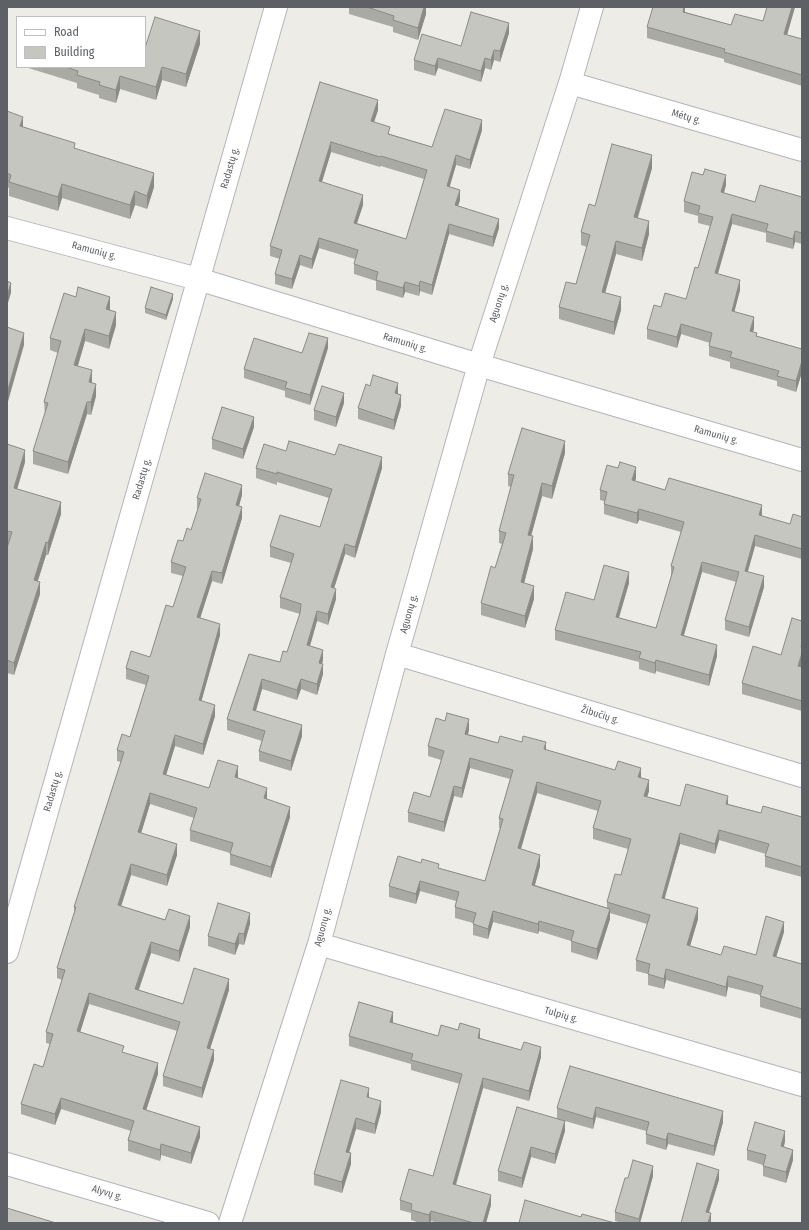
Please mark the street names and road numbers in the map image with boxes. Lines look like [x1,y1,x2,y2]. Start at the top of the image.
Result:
street label: Mėtų g. [670,107,702,127]
street label: Radastų g. [218,146,242,190]
street label: Ramunių g. [71,239,117,263]
street label: Aguonų g. [487,282,511,324]
street label: Ramunių g. [382,331,428,355]
street label: Ramunių g. [693,423,739,447]
street label: Radastų g. [130,457,154,501]
street label: Aguonų g. [398,593,420,635]
street label: Žibučių g. [580,704,620,726]
street label: Radastų g. [41,769,65,813]
street label: Aguonų g. [312,906,334,948]
street label: Tulpių g. [543,1004,579,1026]
street label: Alyvų g. [90,1183,124,1203]

